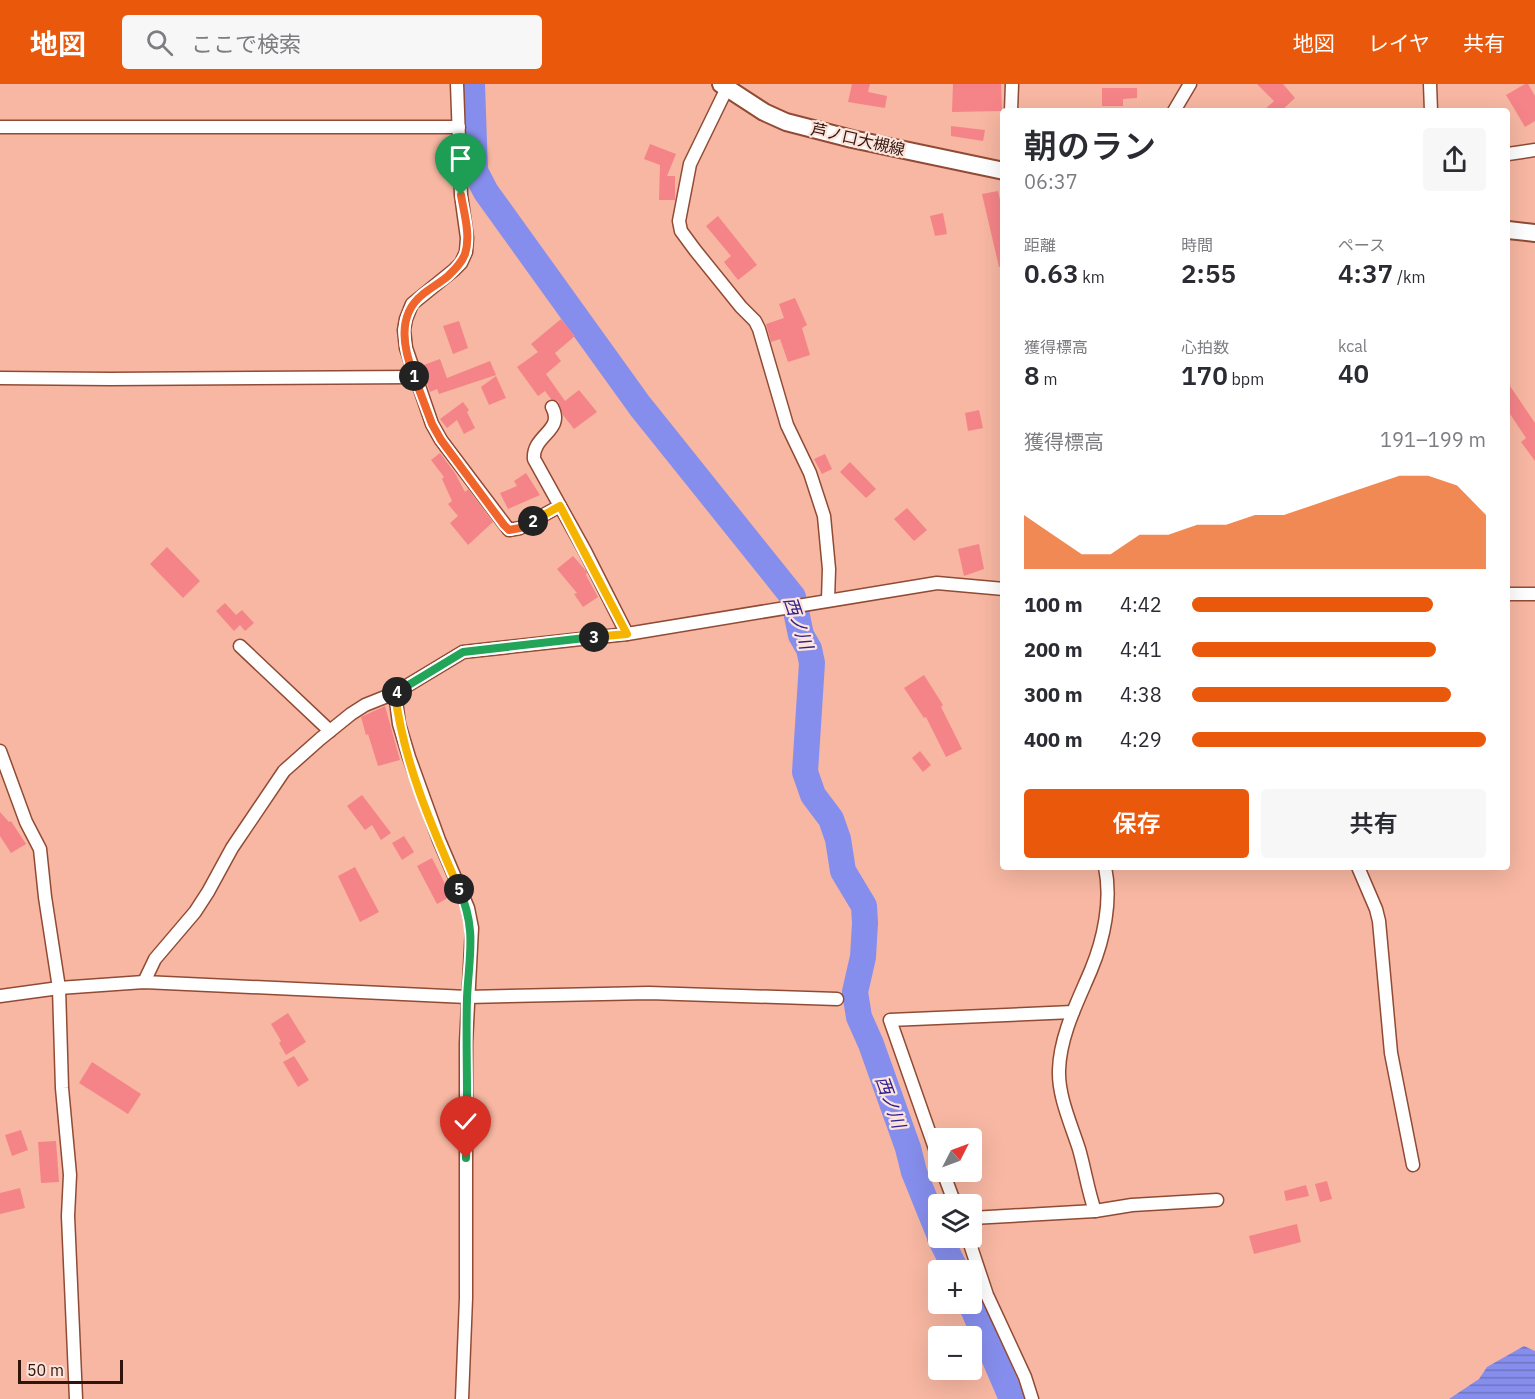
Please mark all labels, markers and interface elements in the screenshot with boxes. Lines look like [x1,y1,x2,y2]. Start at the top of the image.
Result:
search box [122,15,542,69]
text: 地図 [30,25,86,62]
icon: search [143,26,176,59]
text: ここで検索 [191,29,301,58]
text: 地図 [1293,29,1335,57]
text: レイヤ [1368,29,1430,57]
text: 共有 [1463,29,1505,57]
street label: 芦ノ口大槻線 [809,118,907,160]
text: 朝のラン [1024,124,1156,167]
button: share [1423,128,1486,191]
pin [435,133,486,195]
icon: arrive [444,142,477,175]
text: 06:37 [1024,168,1078,195]
text: 距離 [1024,235,1056,255]
text: 時間 [1181,235,1213,255]
text: ペース [1338,235,1385,255]
text: 0.63 [1024,256,1079,290]
text: 2:55 [1181,256,1236,290]
text: 4:37 [1338,256,1393,290]
text: km [1079,267,1105,287]
text: /km [1393,267,1425,287]
text: kcal [1338,336,1367,356]
text: 獲得標高 [1024,337,1088,357]
text: 心拍数 [1181,337,1229,357]
text: 40 [1338,356,1369,390]
text: 8 [1024,358,1040,392]
text: 170 [1181,358,1228,392]
pin: 1 [399,361,429,391]
text: 1 [409,366,419,386]
text: m [1040,369,1057,389]
text: bpm [1228,369,1264,389]
text: 191–199 m [1380,426,1486,453]
text: 獲得標高 [1024,428,1104,455]
pin: 2 [518,506,548,536]
text: 2 [528,511,538,531]
text: 100 m [1024,591,1083,618]
text: 4:42 [1120,591,1162,618]
water label: 西ノ川 [779,594,819,654]
pin: 3 [579,622,609,652]
text: 3 [589,627,599,647]
text: 200 m [1024,636,1083,663]
text: 4:41 [1120,636,1162,663]
pin: 4 [382,677,412,707]
text: 300 m [1024,681,1083,708]
text: 4:38 [1120,681,1162,708]
text: 4 [392,682,402,702]
text: 400 m [1024,726,1083,753]
text: 4:29 [1120,726,1162,753]
button: 保存 [1024,789,1249,858]
button: 共有 [1261,789,1486,858]
pin: 5 [444,874,474,904]
text: 5 [454,879,464,899]
water label: 西ノ川 [870,1073,911,1133]
pin [440,1096,491,1158]
icon: check [449,1105,482,1138]
north arrow [928,1128,982,1182]
map controls [928,1128,982,1380]
button: layers [928,1194,982,1248]
button: + [928,1260,982,1314]
button: − [928,1326,982,1380]
scale bar [18,1357,123,1384]
text: 50 m [27,1360,64,1380]

